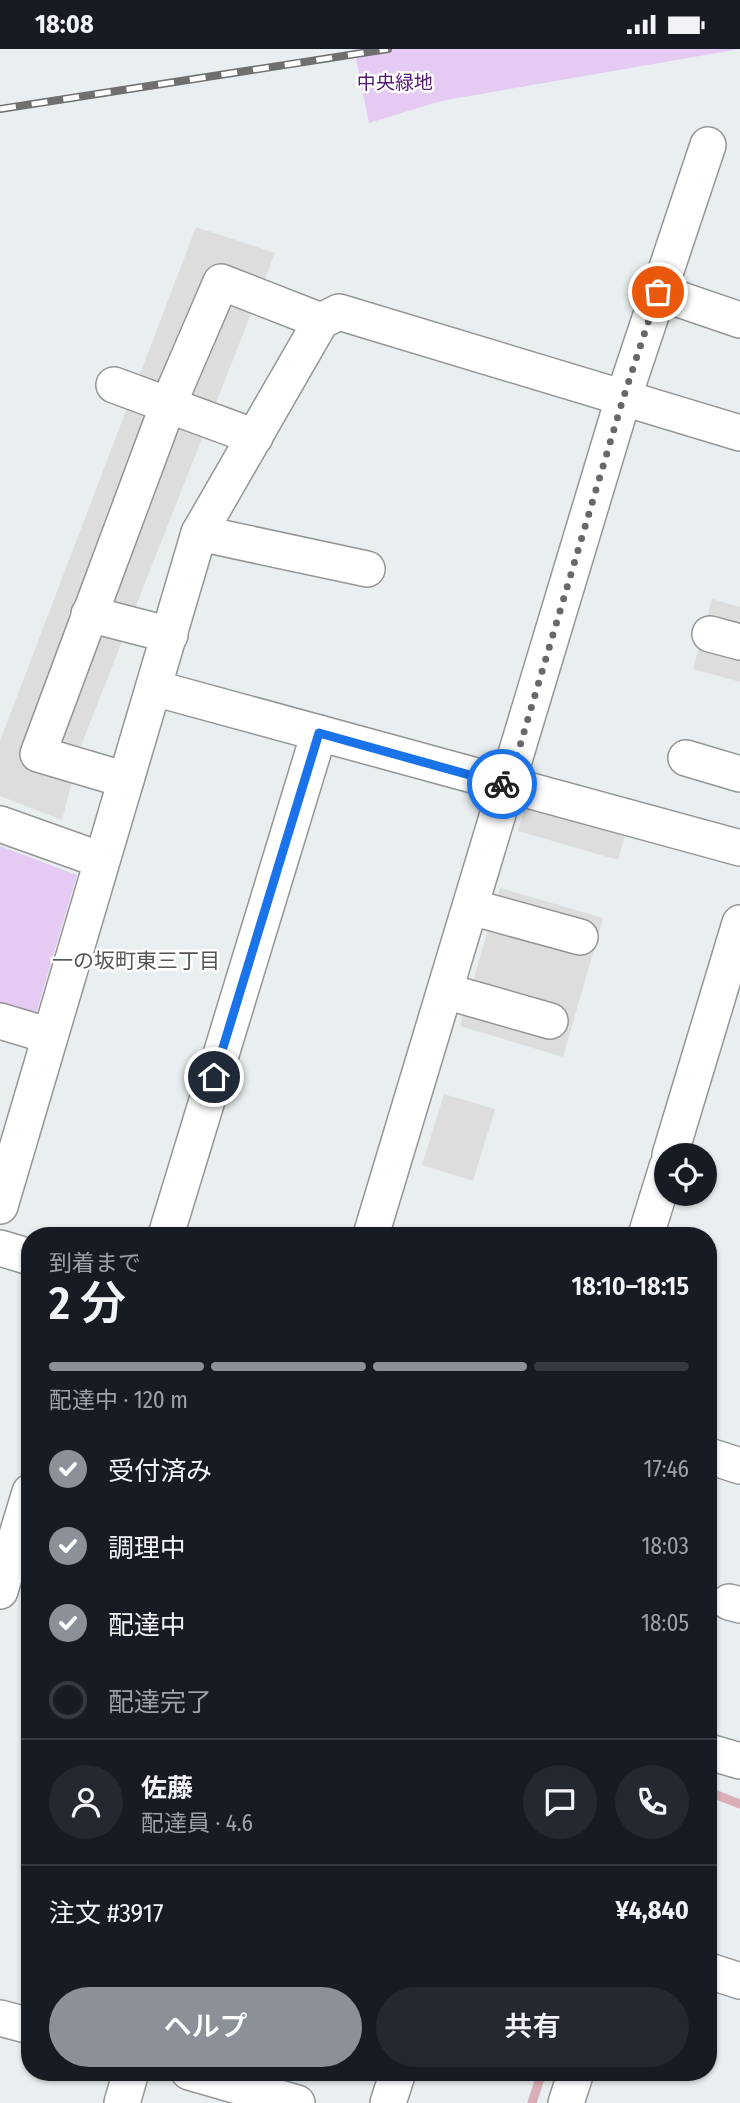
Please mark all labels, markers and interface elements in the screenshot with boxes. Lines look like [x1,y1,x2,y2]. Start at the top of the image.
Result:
text: 18:08 [35,9,94,40]
park label: 中央緑地 [357,71,433,94]
pin [628,262,688,322]
icon: bag [639,273,677,311]
courier [467,749,537,819]
icon: bike [483,765,521,803]
district label: 一の坂町東三丁目 [52,948,220,974]
pin [184,1047,244,1107]
icon: home [195,1058,233,1096]
map controls [654,1143,717,1206]
button: locate [654,1143,717,1206]
text: 到着まで [49,1249,141,1277]
text: 18:10–18:15 [572,1271,689,1302]
text: 2 分 [49,1276,126,1331]
text: 配達中 · 120 m [49,1386,188,1414]
icon: check [49,1450,87,1488]
text: 17:46 [643,1455,689,1483]
text: 受付済み [108,1456,212,1487]
icon: check [49,1527,87,1565]
text: 18:03 [642,1532,689,1560]
text: 調理中 [108,1533,186,1564]
icon: check [49,1604,87,1642]
text: 18:05 [641,1609,689,1637]
text: 配達中 [108,1610,186,1641]
text: 配達完了 [108,1687,212,1718]
button: person [49,1765,123,1839]
button: chat [523,1765,597,1839]
button: phone [615,1765,689,1839]
text: 佐藤 [141,1773,193,1804]
text: 配達員 · 4.6 [141,1809,253,1837]
text: ¥4,840 [616,1895,689,1926]
text: 注文 #3917 [49,1898,163,1929]
button: ヘルプ [49,1987,362,2067]
button: 共有 [376,1987,689,2067]

